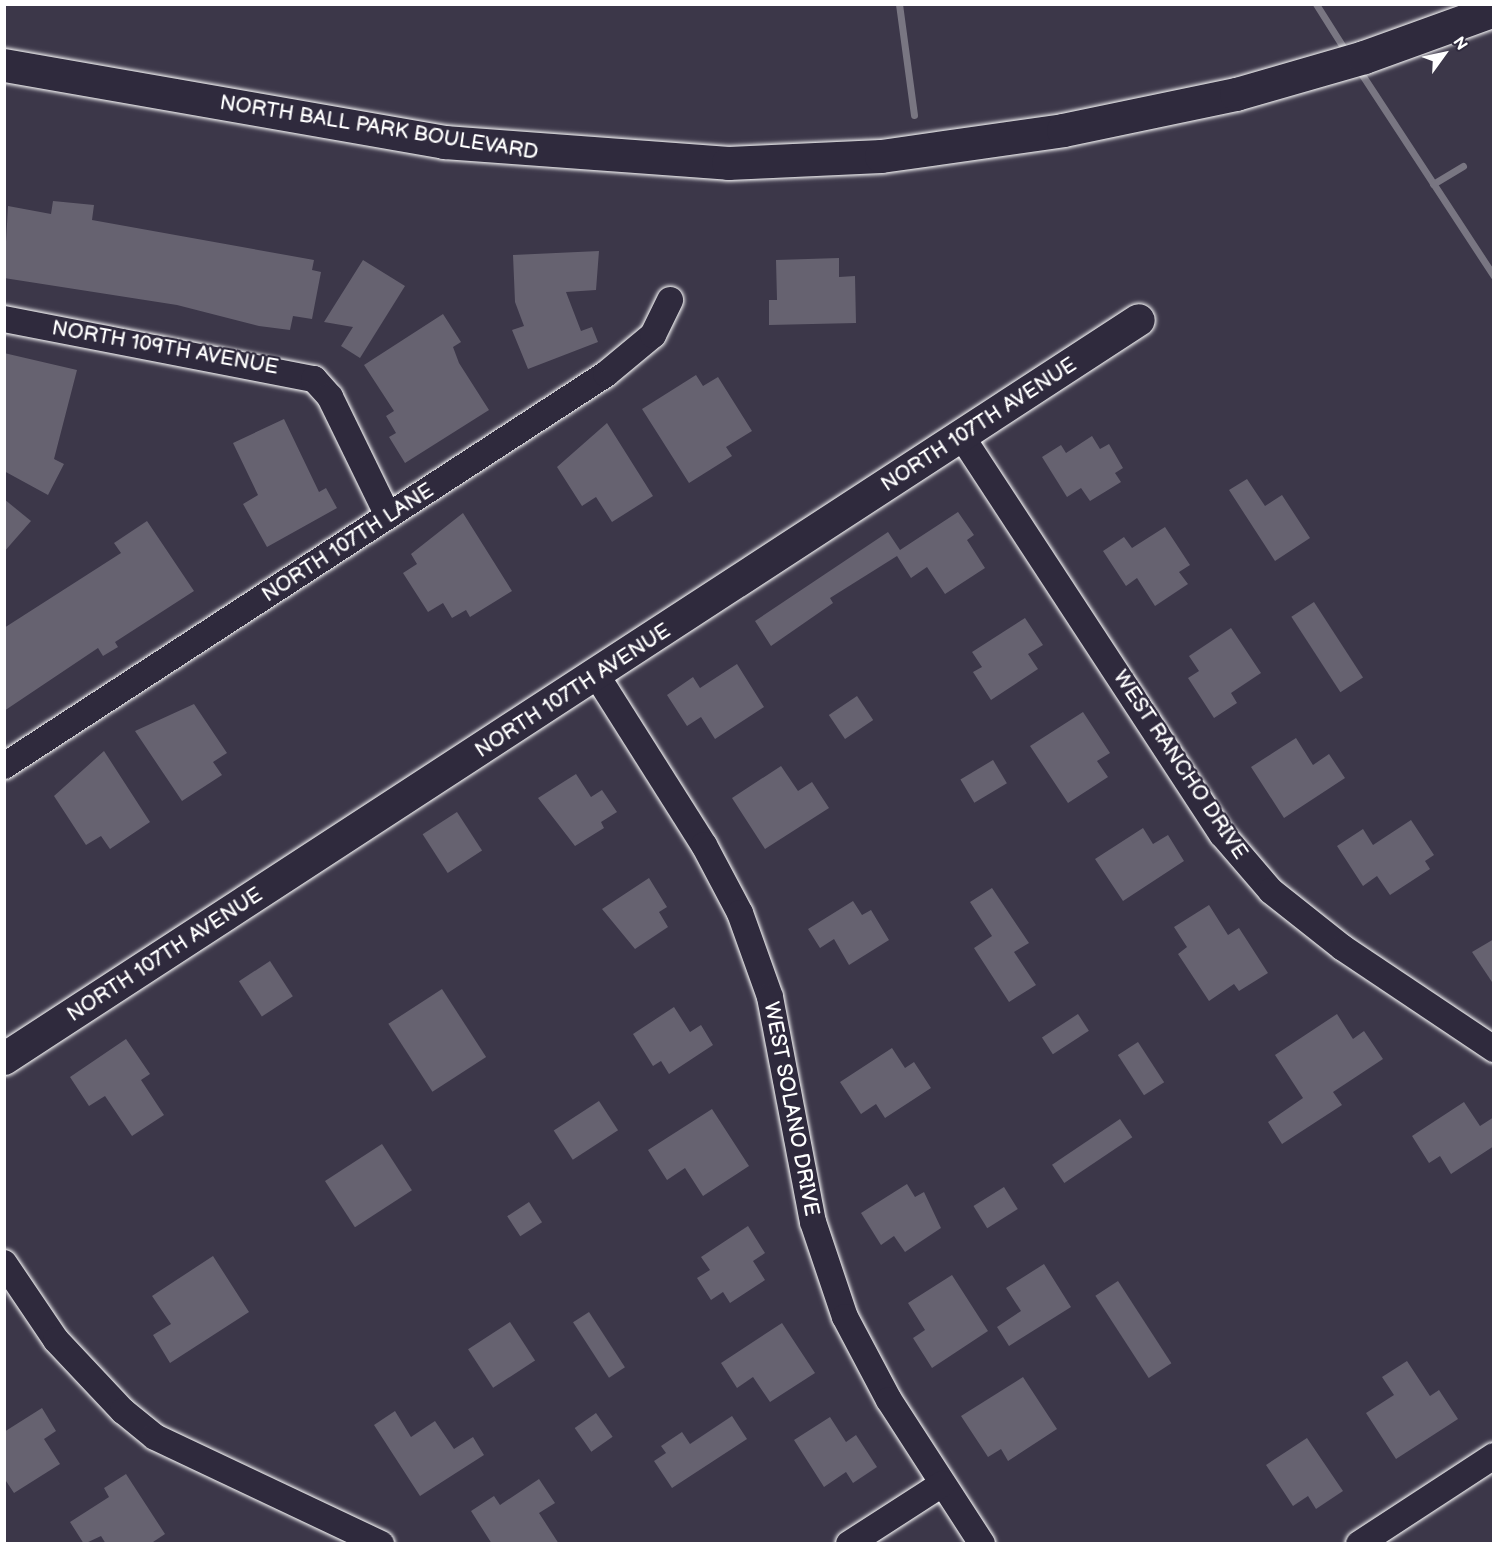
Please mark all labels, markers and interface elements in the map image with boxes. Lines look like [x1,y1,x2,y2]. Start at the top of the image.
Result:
north arrow [1414,24,1474,84]
text: N [1448,34,1471,54]
street label: NORTH BALL PARK BOULEVARD [218,90,540,166]
street label: NORTH 109TH AVENUE [50,316,280,380]
street label: NORTH 107TH AVENUE [877,352,1081,498]
street label: NORTH 107TH LANE [258,478,438,608]
street label: NORTH 107TH AVENUE [471,618,675,764]
street label: WEST RANCHO DRIVE [1107,666,1253,864]
street label: NORTH 107TH AVENUE [63,882,267,1028]
street label: WEST SOLANO DRIVE [758,999,824,1219]

